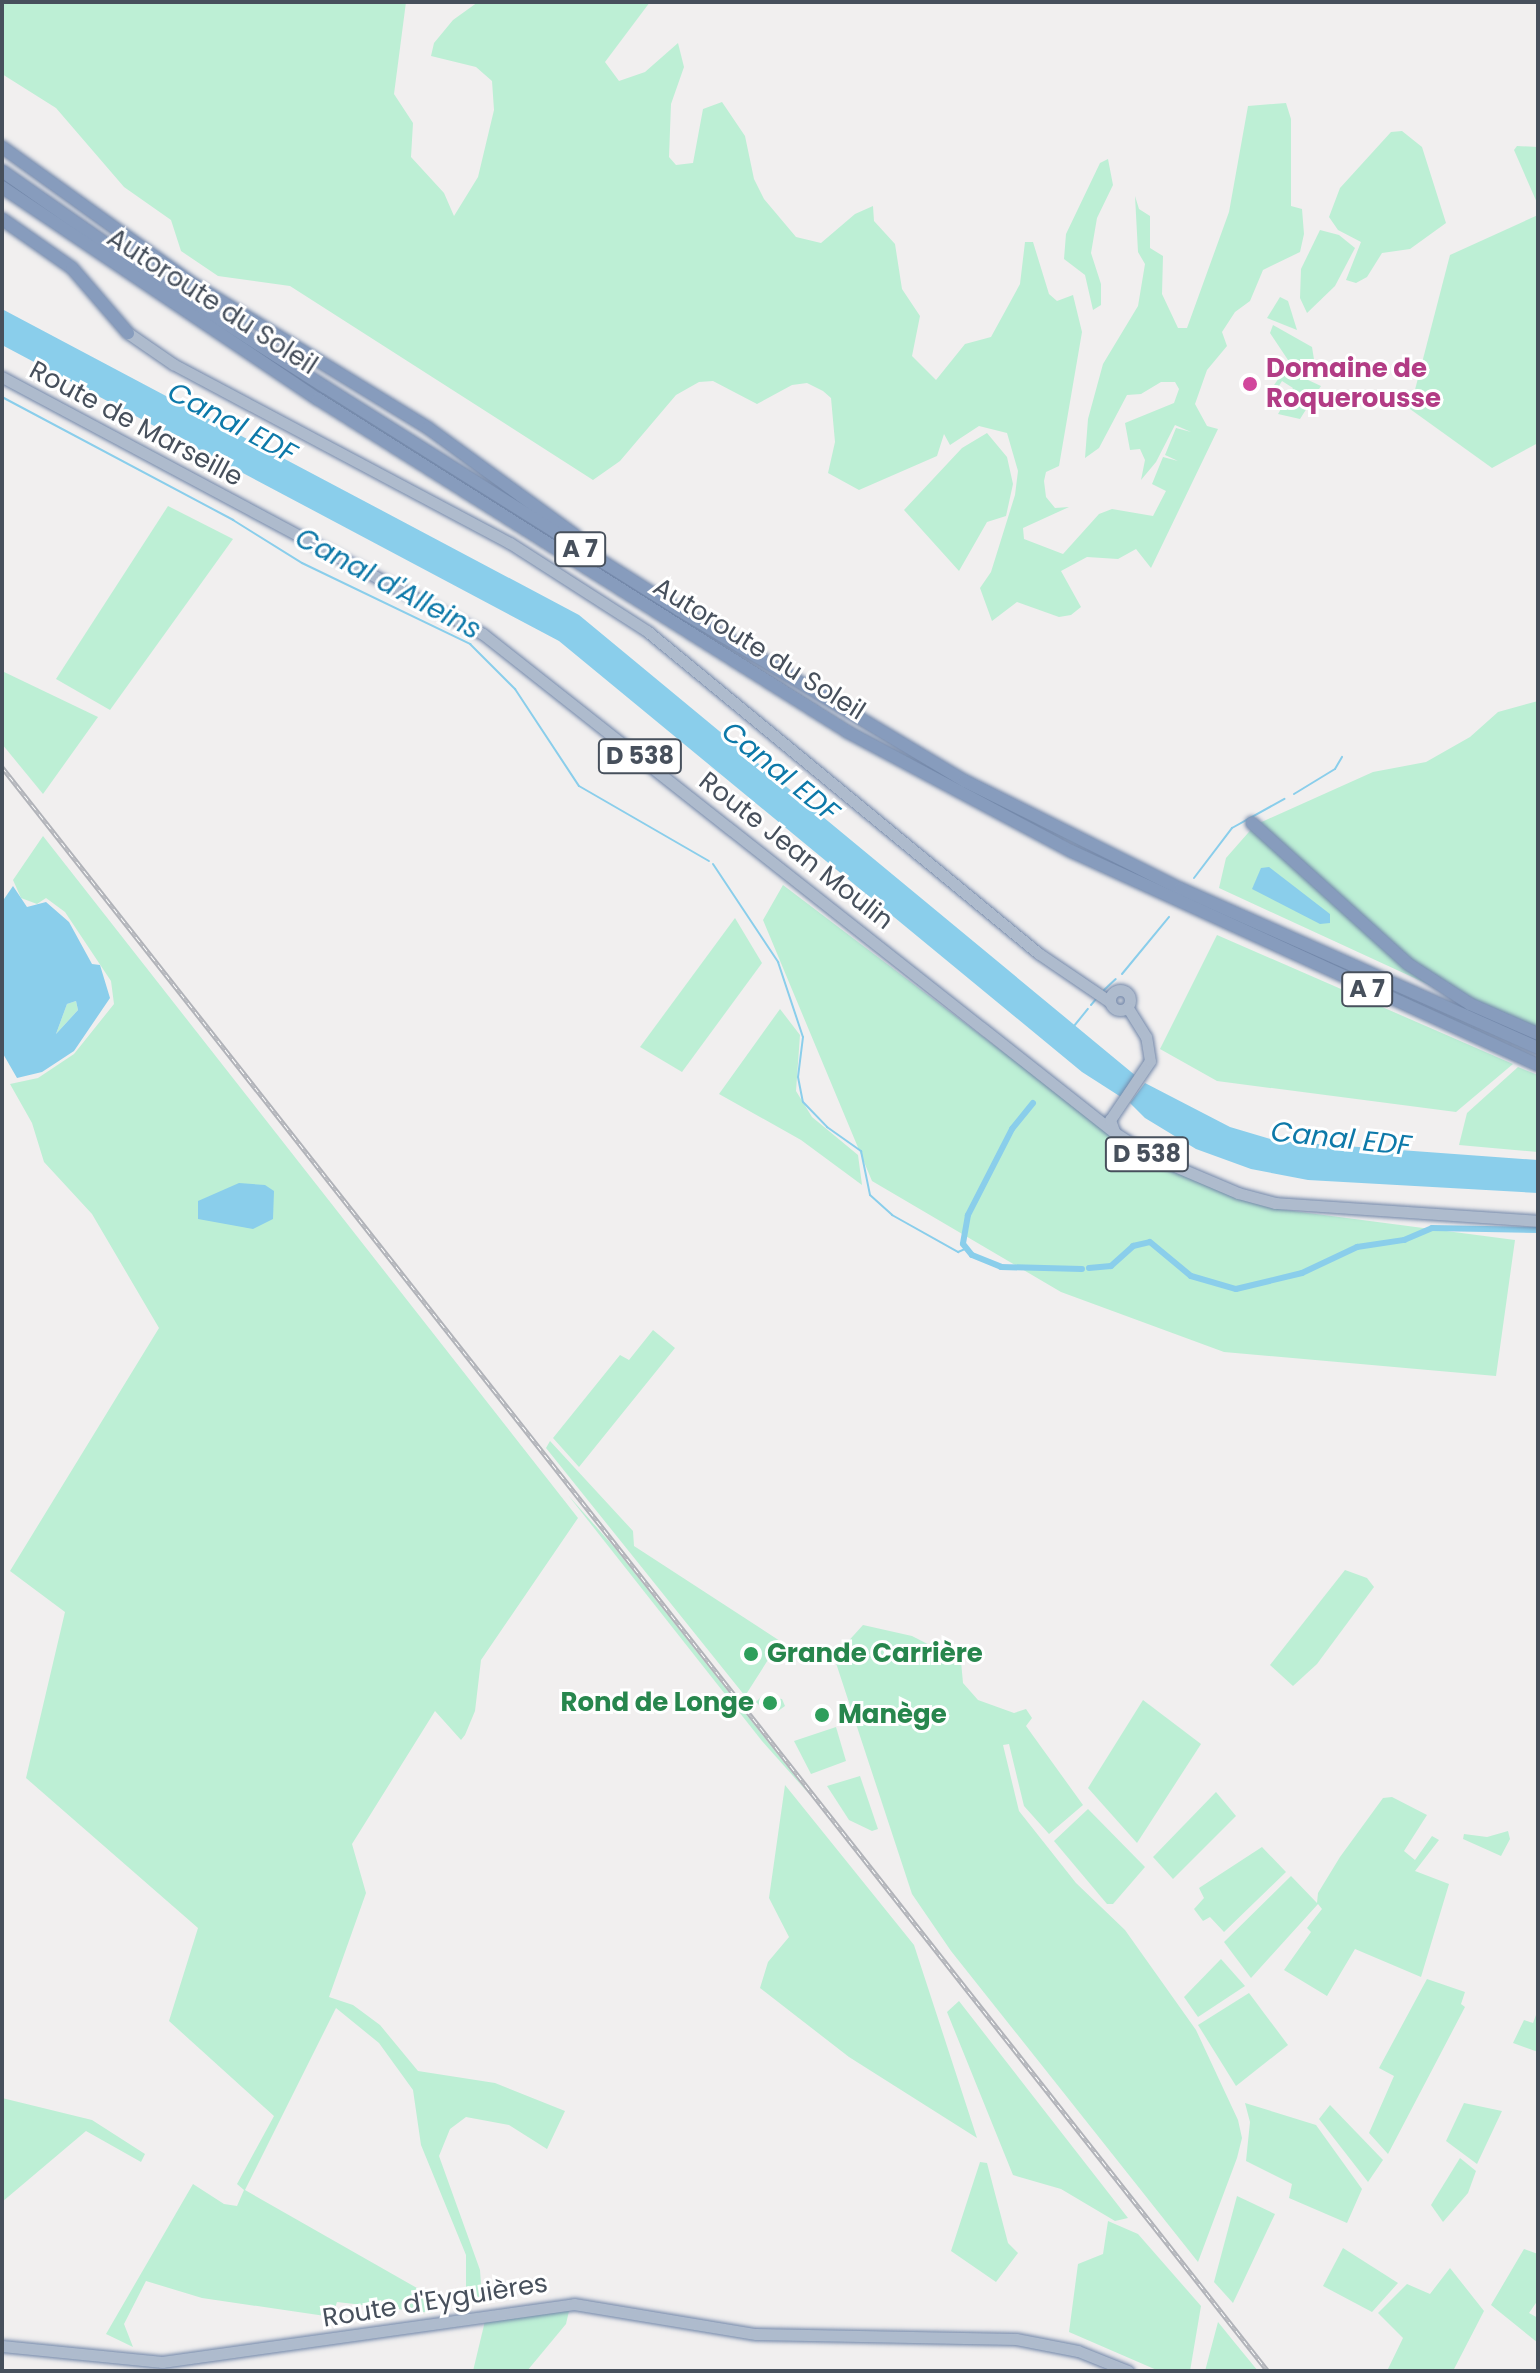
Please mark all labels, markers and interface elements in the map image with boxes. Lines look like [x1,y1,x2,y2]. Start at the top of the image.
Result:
street label: Autoroute du Soleil [101,222,323,382]
place label: Domaine de Roquerousse [1266,353,1441,414]
street label: Route de Marseille [24,355,248,493]
water label: Canal EDF [162,375,302,471]
marker: Domaine de Roquerousse [1241,375,1259,393]
water label: Canal d'Alleins [289,521,487,647]
road number: A 7 [554,529,606,569]
street label: Autoroute du Soleil [647,571,871,727]
water label: Canal EDF [715,715,845,829]
road number: D 538 [596,736,684,776]
street label: Route Jean Moulin [693,766,899,936]
road number: A 7 [1341,969,1393,1009]
water label: Canal EDF [1269,1115,1413,1163]
road number: D 538 [1103,1134,1191,1174]
place label: Grande Carrière [767,1638,983,1670]
marker: Grande Carrière [742,1645,760,1663]
place label: Rond de Longe [560,1687,754,1719]
marker: Rond de Longe [761,1694,779,1712]
place label: Manège [838,1699,947,1731]
marker: Manège [813,1706,831,1724]
street label: Route d'Eyguières [320,2268,550,2334]

